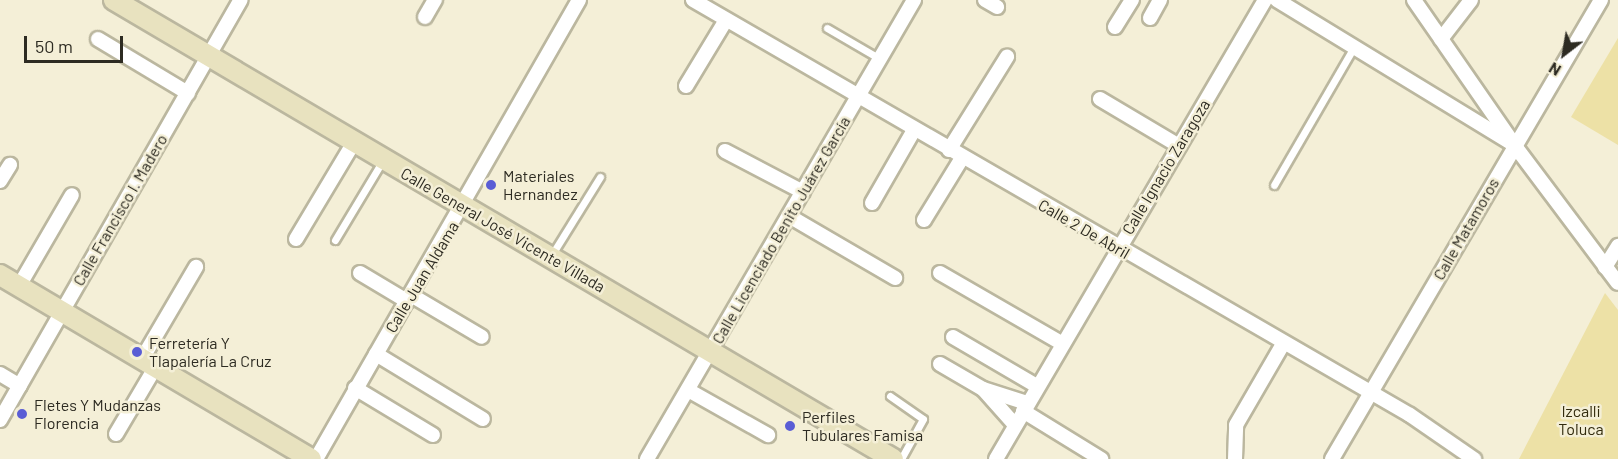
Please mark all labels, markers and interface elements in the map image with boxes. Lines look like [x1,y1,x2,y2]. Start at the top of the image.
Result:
scale bar [27,24,126,62]
north arrow [1534,24,1594,84]
text: 50 m [35,35,73,57]
text: N [1545,59,1564,81]
street label: Calle Ignacio Zaragoza [1118,96,1214,238]
street label: Calle Licenciado Benito Juárez García [708,113,854,347]
street label: Calle Francisco I. Madero [69,131,171,289]
street label: Calle General José Vicente Villada [397,164,609,296]
place label: Materiales Hernandez [503,166,578,204]
street label: Calle Matamoros [1429,175,1503,283]
marker: Materiales Hernandez [484,178,498,192]
street label: Calle 2 De Abril [1035,195,1133,263]
street label: Calle Juan Aldama [381,218,463,336]
place label: Ferretería Y Tlapalería La Cruz [149,333,271,371]
marker: Ferretería Y Tlapalería La Cruz [130,345,144,359]
place label: Fletes Y Mudanzas Florencia [34,395,161,433]
park label: Izcalli Toluca [1558,401,1604,439]
marker: Fletes Y Mudanzas Florencia [15,407,29,421]
place label: Perfiles Tubulares Famisa [802,407,923,445]
marker: Perfiles Tubulares Famisa [783,419,797,433]

